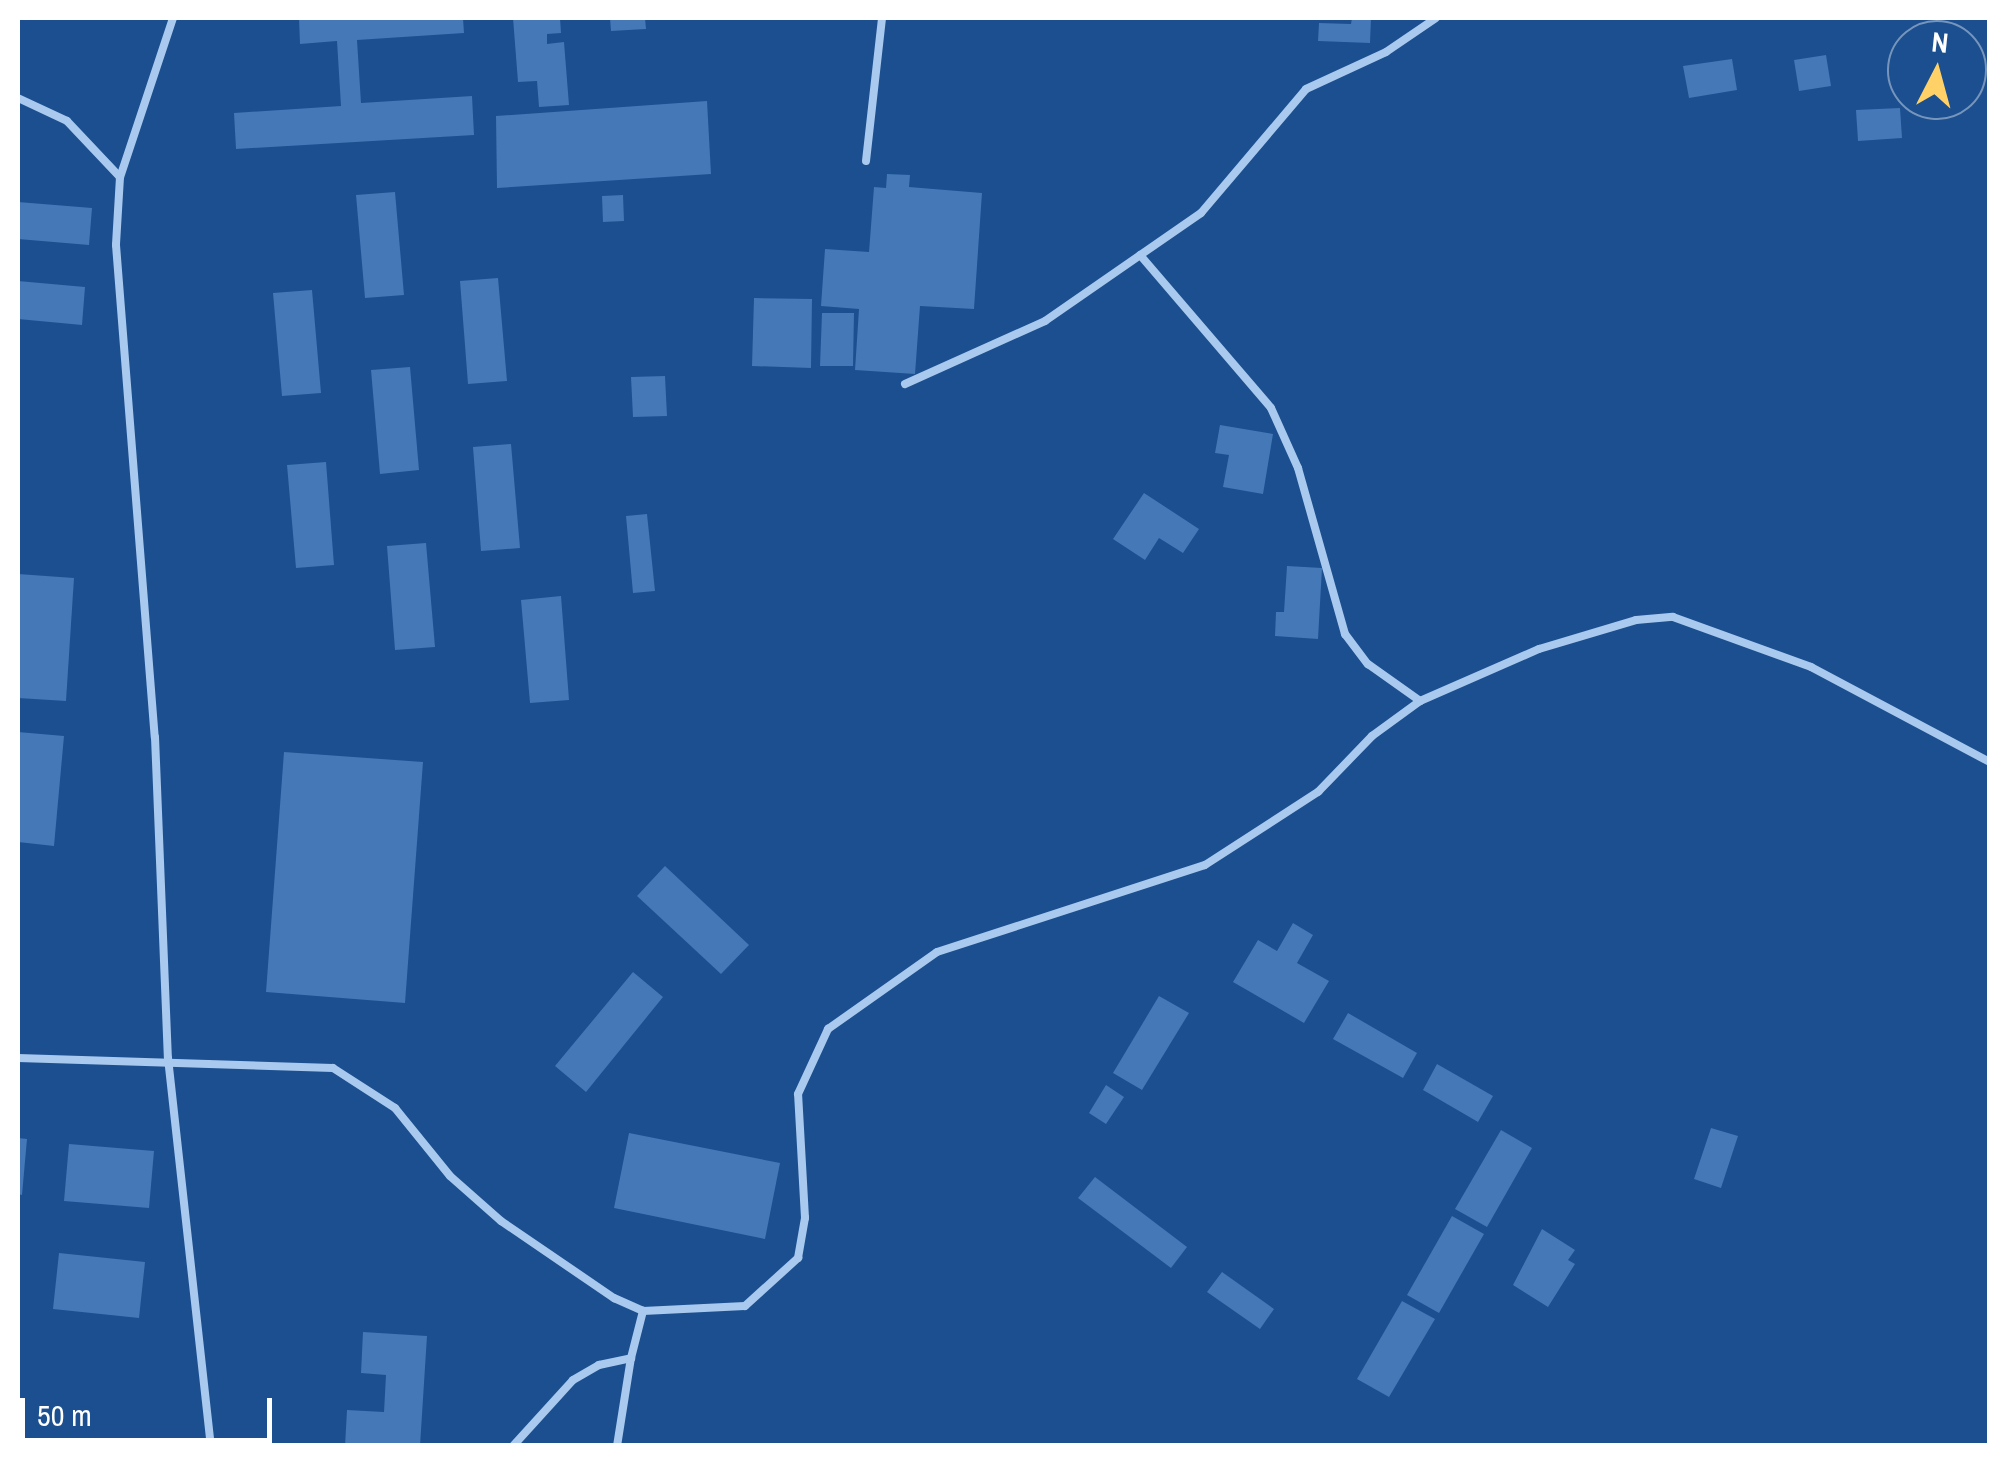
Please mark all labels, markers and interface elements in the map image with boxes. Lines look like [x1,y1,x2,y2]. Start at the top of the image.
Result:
north arrow [1887,20,1987,120]
text: N [1930,22,1950,62]
scale bar [25,1378,278,1440]
text: 50 m [37,1395,92,1435]

